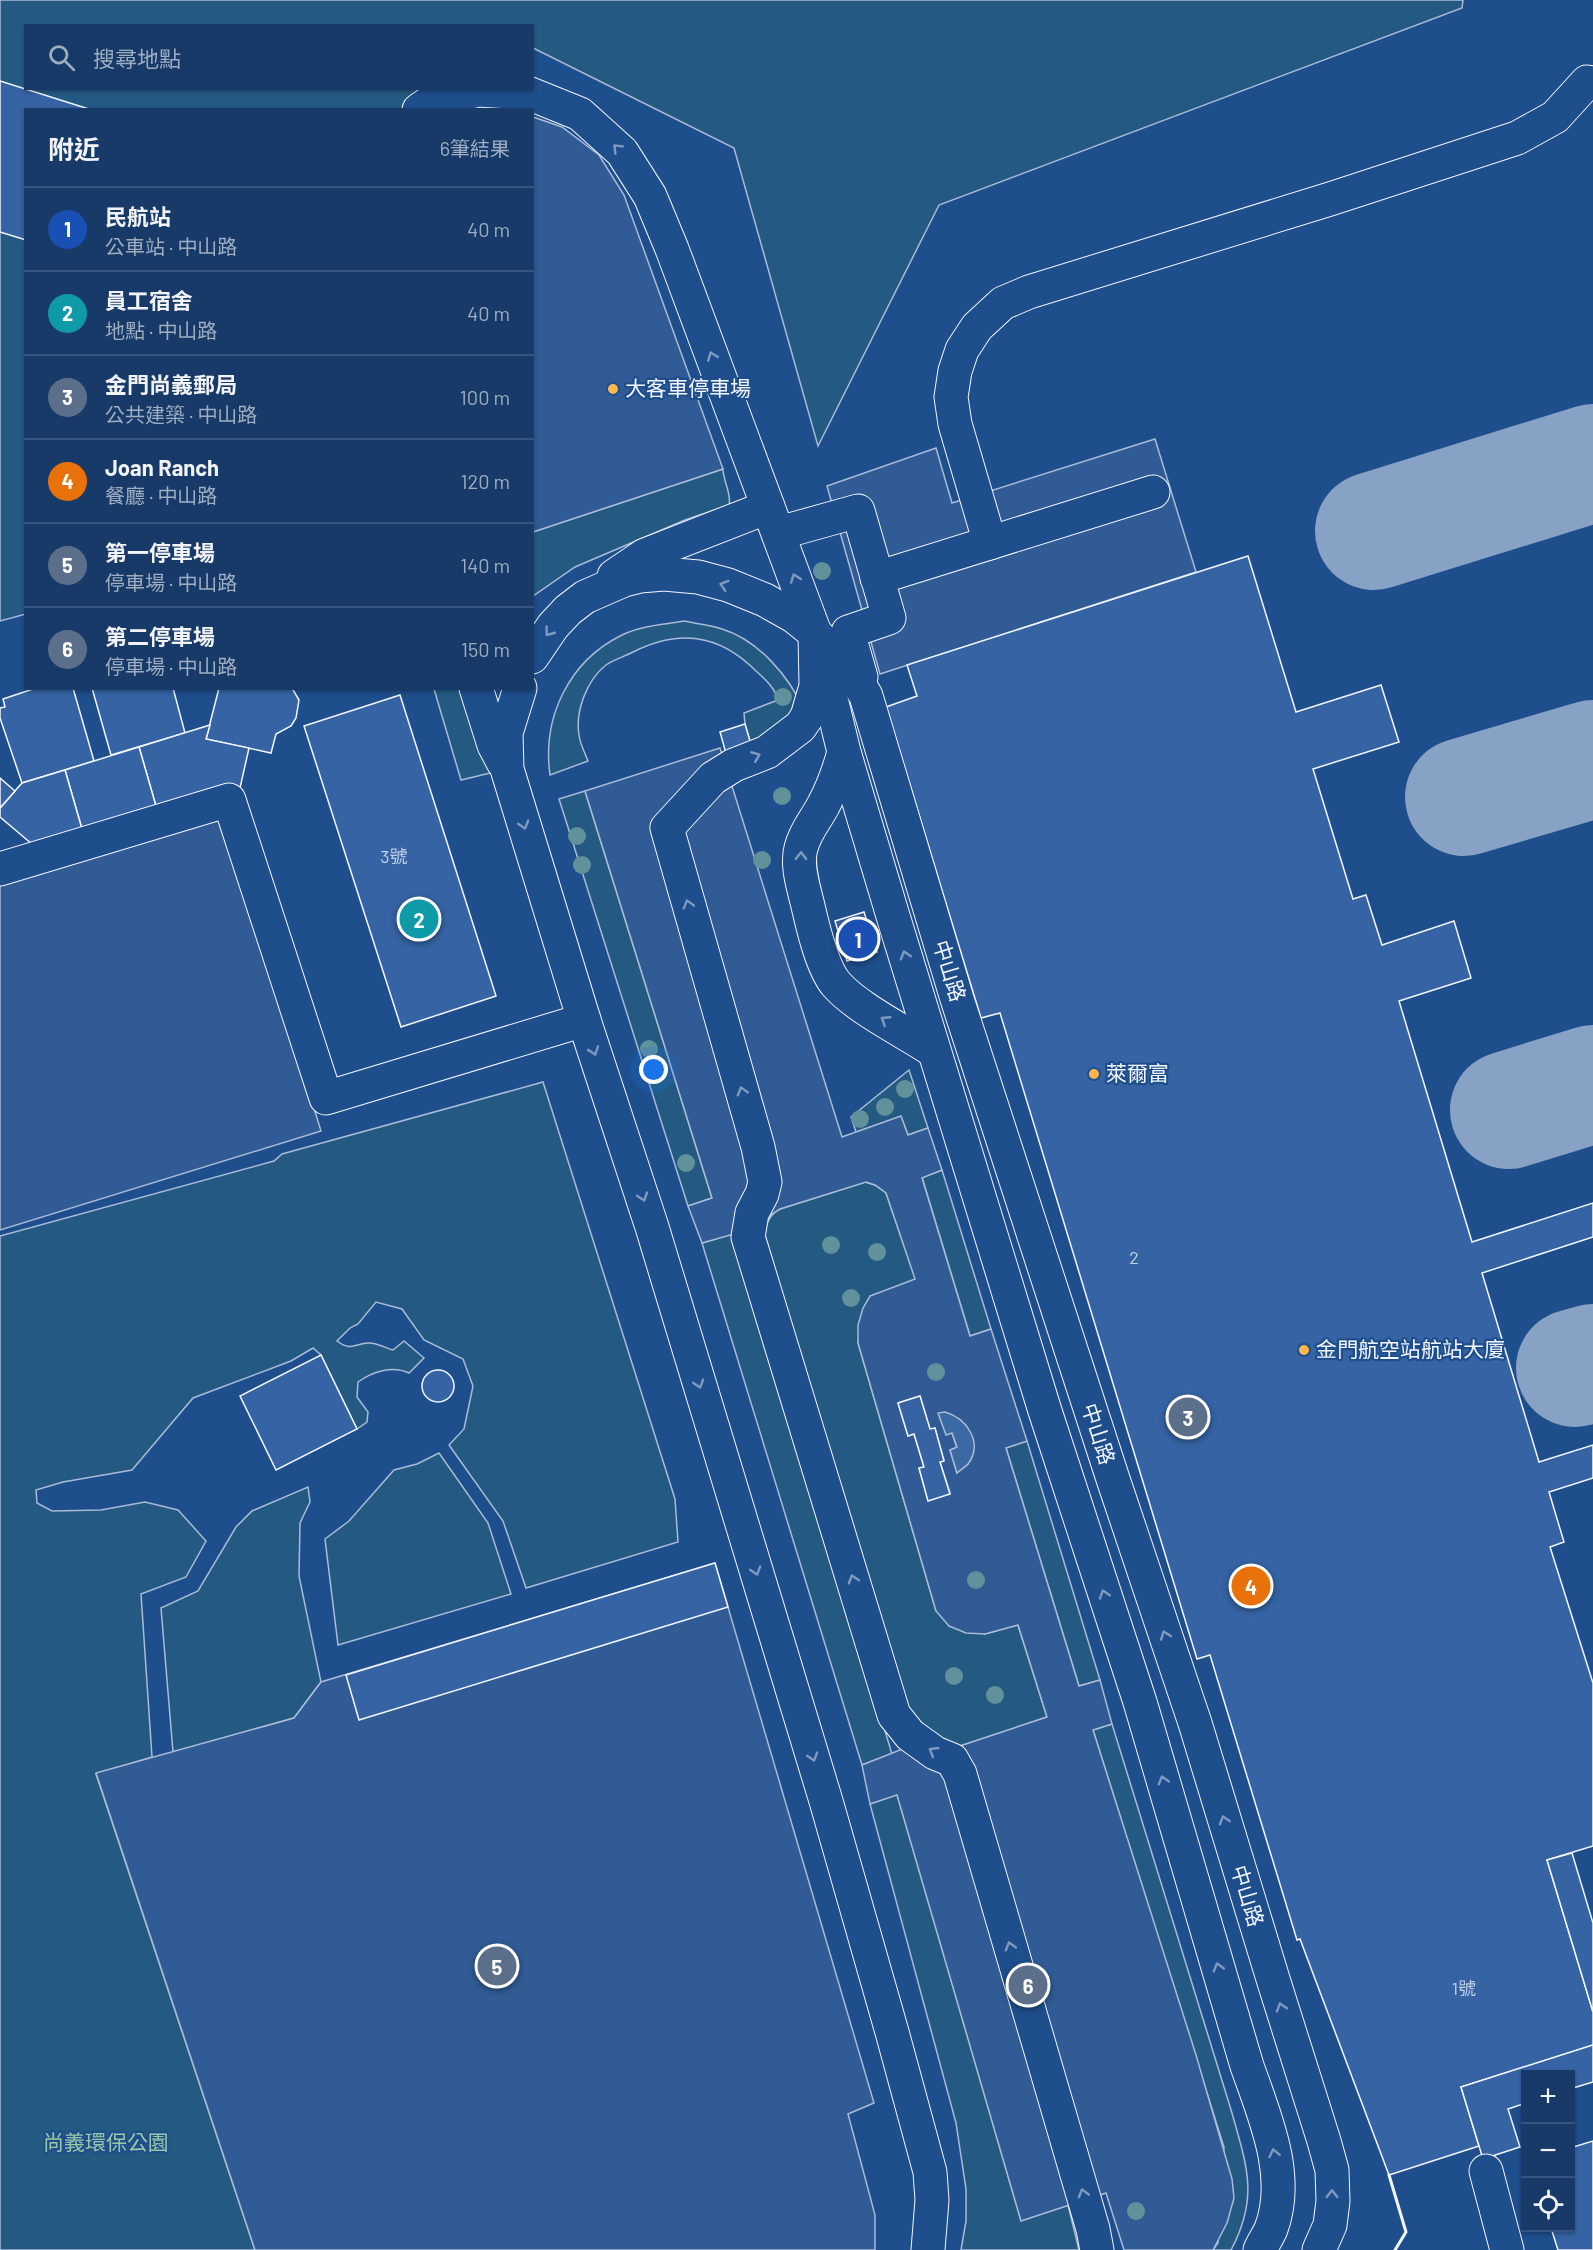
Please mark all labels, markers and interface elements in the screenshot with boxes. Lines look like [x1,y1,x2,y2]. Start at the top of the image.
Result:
search box [24,24,534,90]
icon: search [45,41,78,74]
text: 搜尋地點 [93,45,181,71]
text: 附近 [48,133,100,164]
text: 6筆結果 [440,136,510,160]
one-way arrow [613,145,624,156]
text: 民航站 [105,203,171,229]
text: 1 [64,217,71,241]
text: 40 m [467,217,510,241]
text: 公車站 · 中山路 [105,234,237,258]
text: 員工宿舍 [105,287,193,313]
text: 2 [62,301,73,325]
text: 40 m [467,301,510,325]
text: 地點 · 中山路 [105,318,217,342]
one-way arrow [707,351,720,362]
text: 金門尚義郵局 [105,371,237,397]
place label: 大客車停車場 [625,375,751,400]
marker: 大客車停車場 [606,382,620,396]
text: 3 [62,385,73,409]
text: 100 m [460,385,510,409]
text: 公共建築 · 中山路 [105,402,257,426]
text: Joan Ranch [105,454,219,480]
text: 4 [61,469,74,493]
text: 120 m [460,469,510,493]
text: 餐廳 · 中山路 [105,483,217,507]
text: 第一停車場 [105,539,215,565]
text: 5 [62,553,73,577]
text: 140 m [460,553,510,577]
text: 停車場 · 中山路 [105,570,237,594]
one-way arrow [790,573,802,584]
one-way arrow [719,579,730,592]
text: 第二停車場 [105,623,215,649]
one-way arrow [545,625,556,636]
text: 6 [62,637,73,661]
text: 150 m [461,637,510,661]
text: 停車場 · 中山路 [105,654,237,678]
one-way arrow [750,751,761,763]
one-way arrow [517,819,529,830]
house number: 3號 [380,845,408,867]
one-way arrow [795,851,808,860]
pin: 2 [400,896,438,942]
one-way arrow [683,899,695,910]
pin: 1 [838,916,878,962]
street label: 中山路 [929,937,972,1004]
one-way arrow [900,950,912,961]
one-way arrow [881,1015,891,1027]
one-way arrow [587,1045,600,1056]
your location [639,1055,668,1084]
place label: 萊爾富 [1106,1060,1169,1085]
marker: 萊爾富 [1087,1067,1101,1081]
one-way arrow [737,1086,749,1097]
one-way arrow [636,1191,648,1202]
house number: 2 [1129,1246,1139,1268]
place label: 金門航空站航站大廈 [1316,1336,1505,1361]
marker: 金門航空站航站大廈 [1297,1343,1311,1357]
one-way arrow [692,1378,704,1389]
pin: 3 [1168,1394,1208,1440]
street label: 中山路 [1078,1400,1121,1467]
pin: 4 [1232,1564,1270,1608]
one-way arrow [749,1565,761,1575]
one-way arrow [848,1575,860,1585]
one-way arrow [1099,1589,1111,1600]
one-way arrow [1160,1630,1172,1640]
one-way arrow [929,1747,939,1758]
one-way arrow [806,1751,818,1762]
one-way arrow [1158,1775,1170,1786]
one-way arrow [1219,1815,1231,1826]
street label: 中山路 [1227,1862,1270,1929]
one-way arrow [1005,1941,1017,1952]
pin: 5 [478,1944,516,1988]
pin: 6 [1008,1962,1048,2008]
one-way arrow [1213,1962,1225,1973]
house number: 1號 [1452,1977,1476,1999]
one-way arrow [1276,2002,1289,2013]
map controls [1521,2070,1575,2232]
button: + [1521,2070,1575,2124]
button: − [1521,2124,1575,2178]
park label: 尚義環保公園 [43,2129,169,2154]
one-way arrow [1268,2149,1281,2159]
button: locate [1521,2178,1575,2232]
one-way arrow [1078,2188,1090,2199]
one-way arrow [1326,2190,1338,2199]

